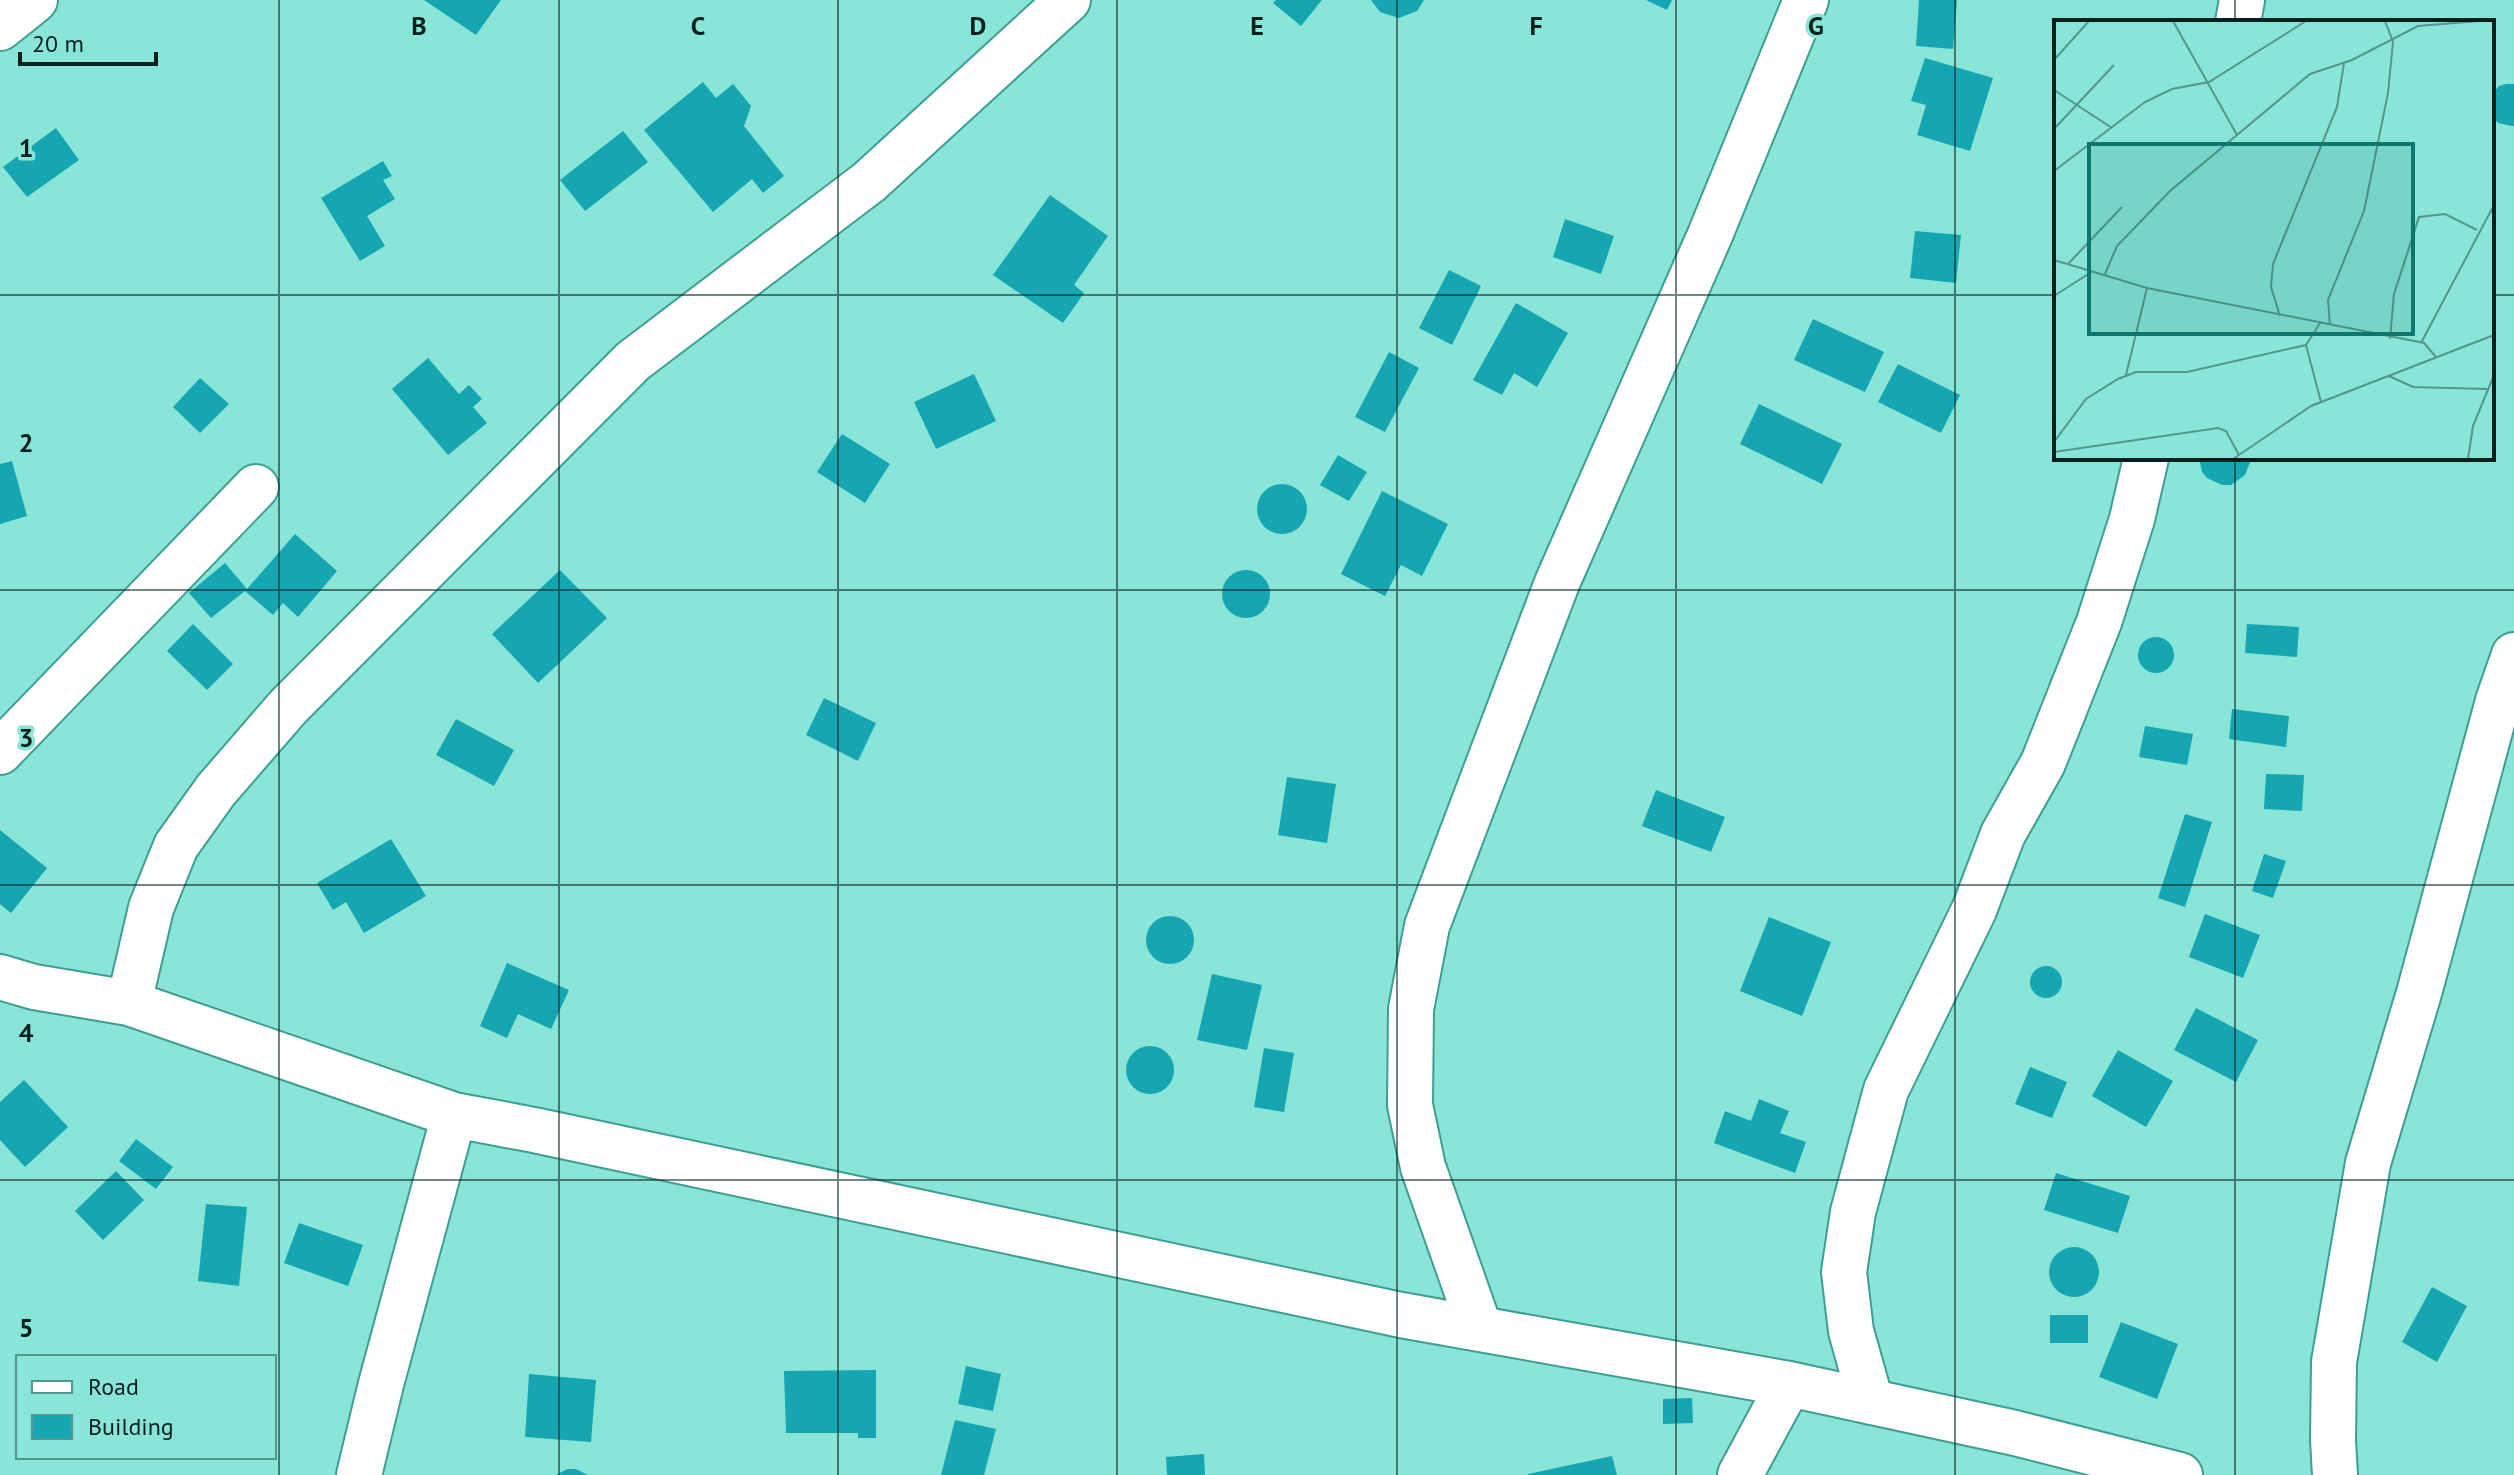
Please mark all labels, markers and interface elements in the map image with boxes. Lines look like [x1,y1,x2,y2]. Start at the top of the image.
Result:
text: B [411,9,427,42]
text: C [691,9,705,42]
text: D [970,9,986,42]
text: E [1250,9,1264,42]
text: F [1529,9,1543,42]
text: G [1808,9,1824,42]
scale bar [20,16,156,66]
inset map [2054,20,2494,460]
text: 20 m [32,28,84,59]
text: 1 [19,131,33,164]
text: 2 [19,426,33,459]
text: 3 [19,721,33,754]
text: 4 [19,1016,34,1049]
text: 5 [19,1311,33,1344]
legend [16,1355,276,1459]
text: Road [88,1371,139,1402]
text: Building [88,1411,174,1442]

